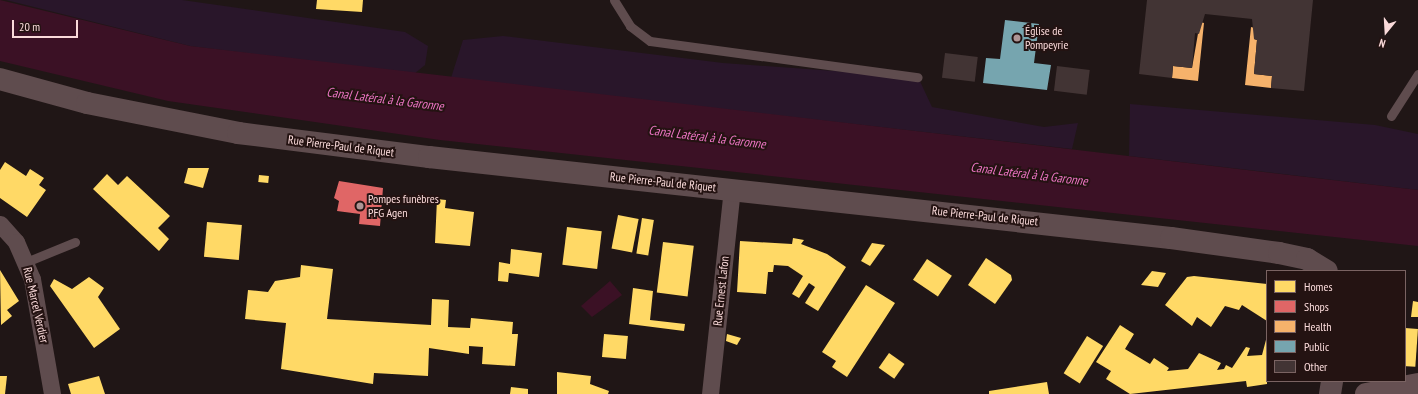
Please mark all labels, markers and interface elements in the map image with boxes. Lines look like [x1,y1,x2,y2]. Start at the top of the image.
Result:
scale bar [14,12,80,38]
north arrow [1366,12,1406,52]
text: 20 m [19,19,40,34]
place label: Église de Pompeyrie [1025,24,1068,52]
marker: Église de Pompeyrie [1012,33,1022,43]
text: N [1377,36,1387,51]
water label: Canal Latéral à la Garonne [326,85,444,115]
water label: Canal Latéral à la Garonne [648,123,766,153]
street label: Rue Pierre-Paul de Riquet [287,132,395,160]
water label: Canal Latéral à la Garonne [970,160,1088,190]
street label: Rue Pierre-Paul de Riquet [609,169,717,195]
place label: Pompes funèbres PFG Agen [368,192,439,220]
marker: Pompes funèbres PFG Agen [355,201,365,211]
street label: Rue Pierre-Paul de Riquet [931,203,1039,229]
street label: Rue Ernest Lafon [710,255,732,327]
street label: Rue Marcel Verdier [20,265,52,345]
legend [1266,270,1406,382]
text: Homes [1304,279,1332,294]
text: Shops [1304,299,1329,314]
text: Health [1304,319,1332,334]
text: Public [1304,339,1329,354]
text: Other [1304,359,1327,374]

